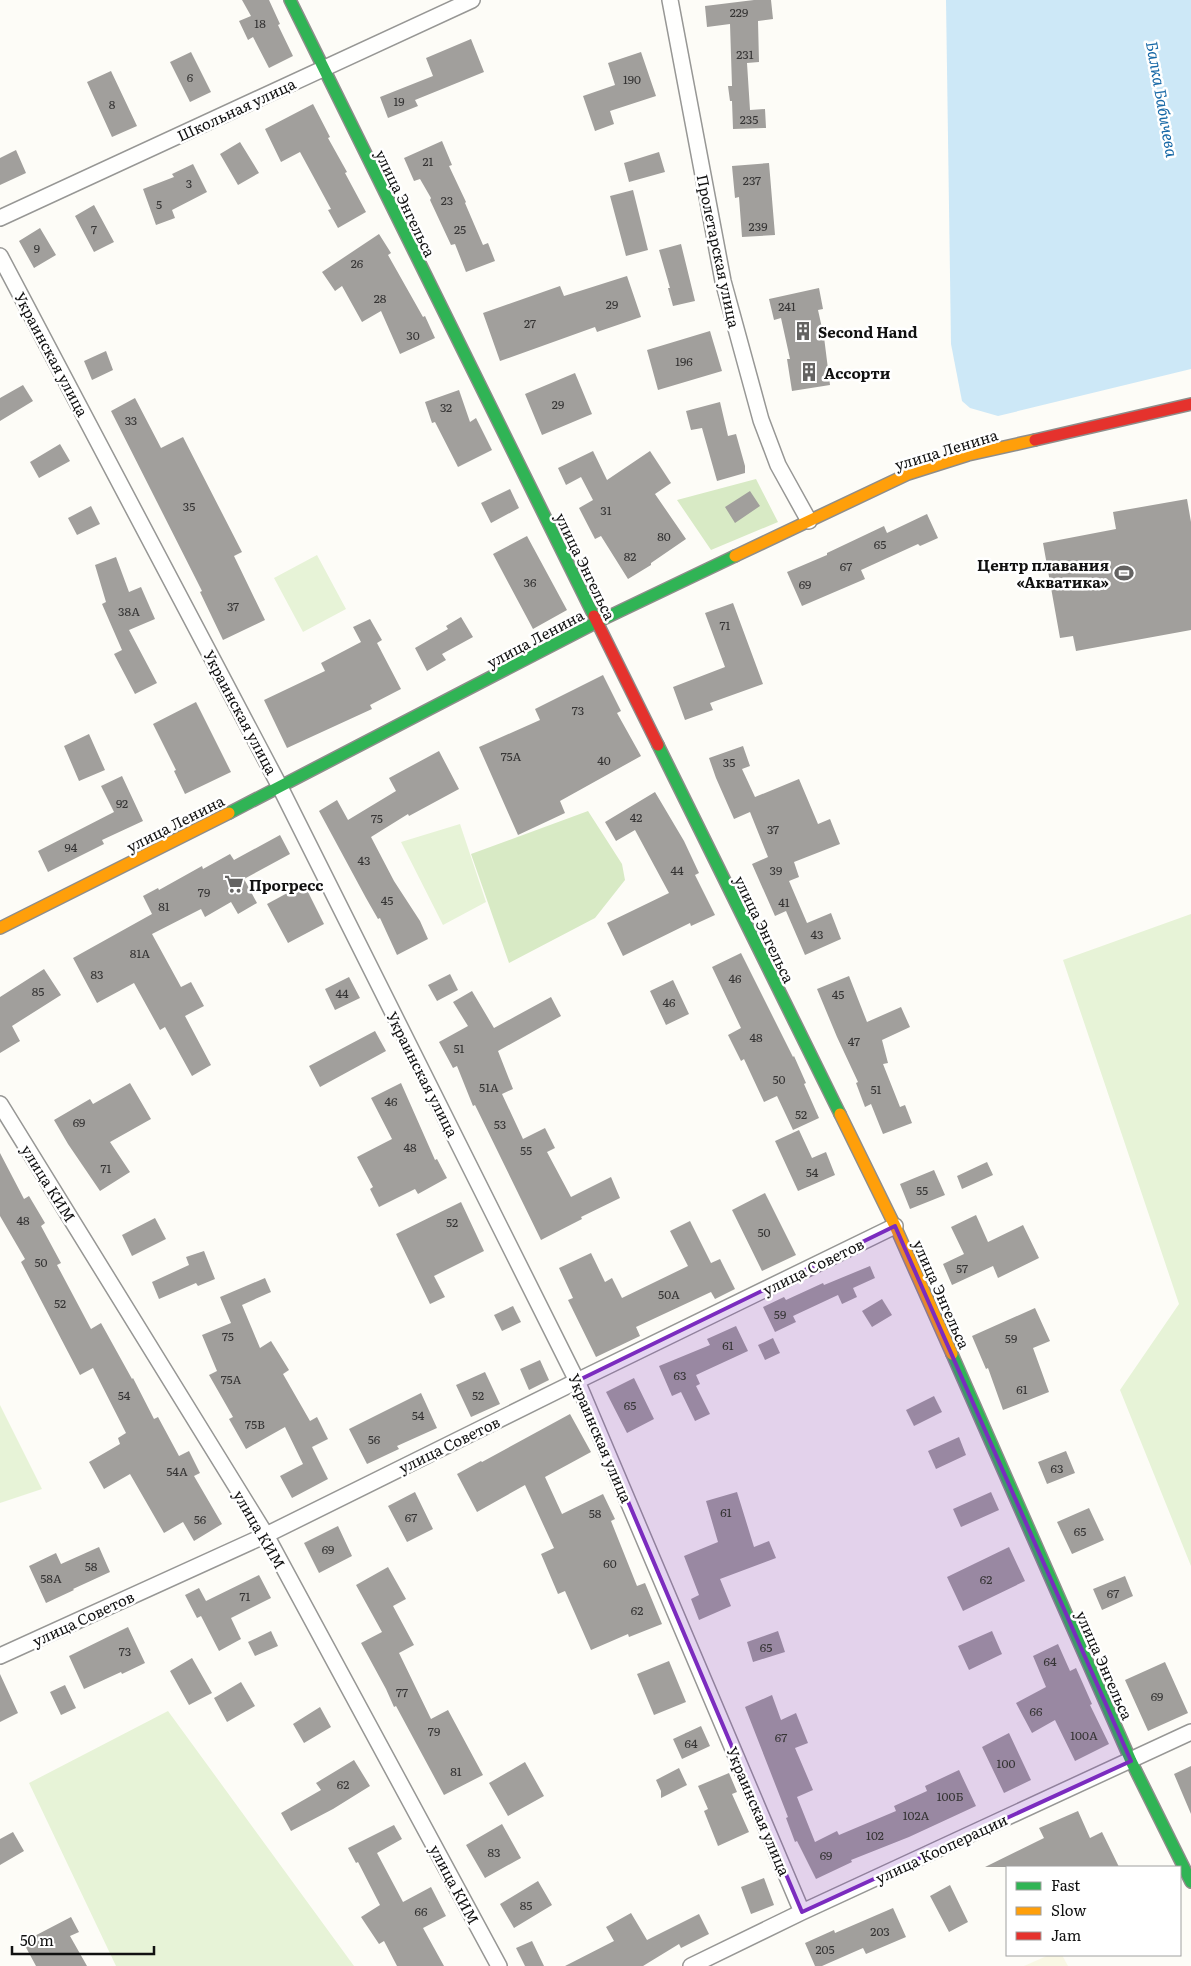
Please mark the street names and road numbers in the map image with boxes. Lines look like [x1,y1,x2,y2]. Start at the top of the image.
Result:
street label: Школьная улица [173,71,300,147]
street label: улица Энгельса [370,145,442,262]
street label: Пролетарская улица [691,172,747,331]
street label: Украинская улица [9,287,95,421]
street label: улица Ленина [891,422,1001,476]
street label: улица Энгельса [550,508,622,625]
street label: улица Ленина [482,602,588,673]
street label: Украинская улица [198,645,284,779]
street label: улица Ленина [122,788,229,858]
street label: улица Энгельса [729,871,801,988]
street label: Украинская улица [381,1007,465,1142]
street label: улица КИМ [16,1140,82,1226]
street label: улица Советов [758,1232,868,1300]
street label: улица Энгельса [908,1236,977,1353]
street label: Украинская улица [563,1370,639,1507]
street label: улица Советов [394,1410,504,1478]
street label: улица КИМ [228,1485,292,1573]
street label: улица Советов [28,1584,138,1652]
street label: улица Энгельса [1071,1607,1140,1724]
street label: Украинская улица [721,1743,797,1880]
street label: улица Кооперации [871,1807,1011,1889]
street label: улица КИМ [424,1840,486,1928]

